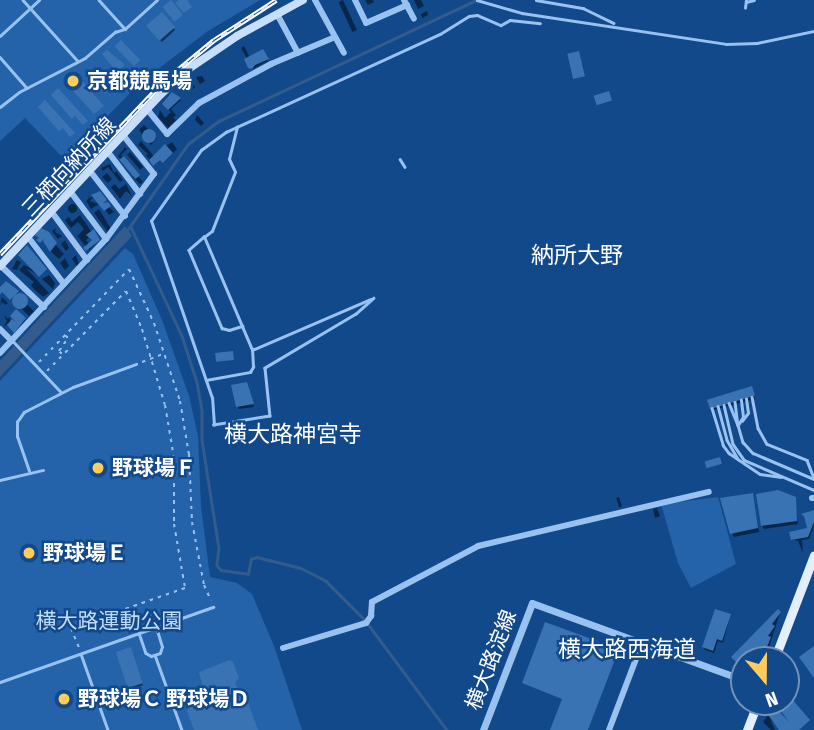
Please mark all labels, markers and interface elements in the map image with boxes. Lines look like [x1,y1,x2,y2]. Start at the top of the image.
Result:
place label: 京都競馬場 [87,68,192,94]
marker: 京都競馬場 [65,73,81,89]
street label: 三栖向納所線 [17,112,121,222]
district label: 納所大野 [531,241,623,269]
district label: 横大路神宮寺 [224,420,362,448]
place label: 野球場Ｆ [112,455,196,481]
marker: 野球場Ｆ [90,460,106,476]
place label: 野球場Ｅ [43,540,127,566]
marker: 野球場Ｅ [21,545,37,561]
street label: 横大路淀線 [460,606,522,714]
park label: 横大路運動公園 [36,608,182,634]
district label: 横大路西海道 [558,635,696,663]
north arrow [730,646,800,716]
place label: 野球場Ｃ 野球場Ｄ [78,686,250,712]
text: N [762,687,781,712]
marker: 野球場Ｃ 野球場Ｄ [56,691,72,707]

